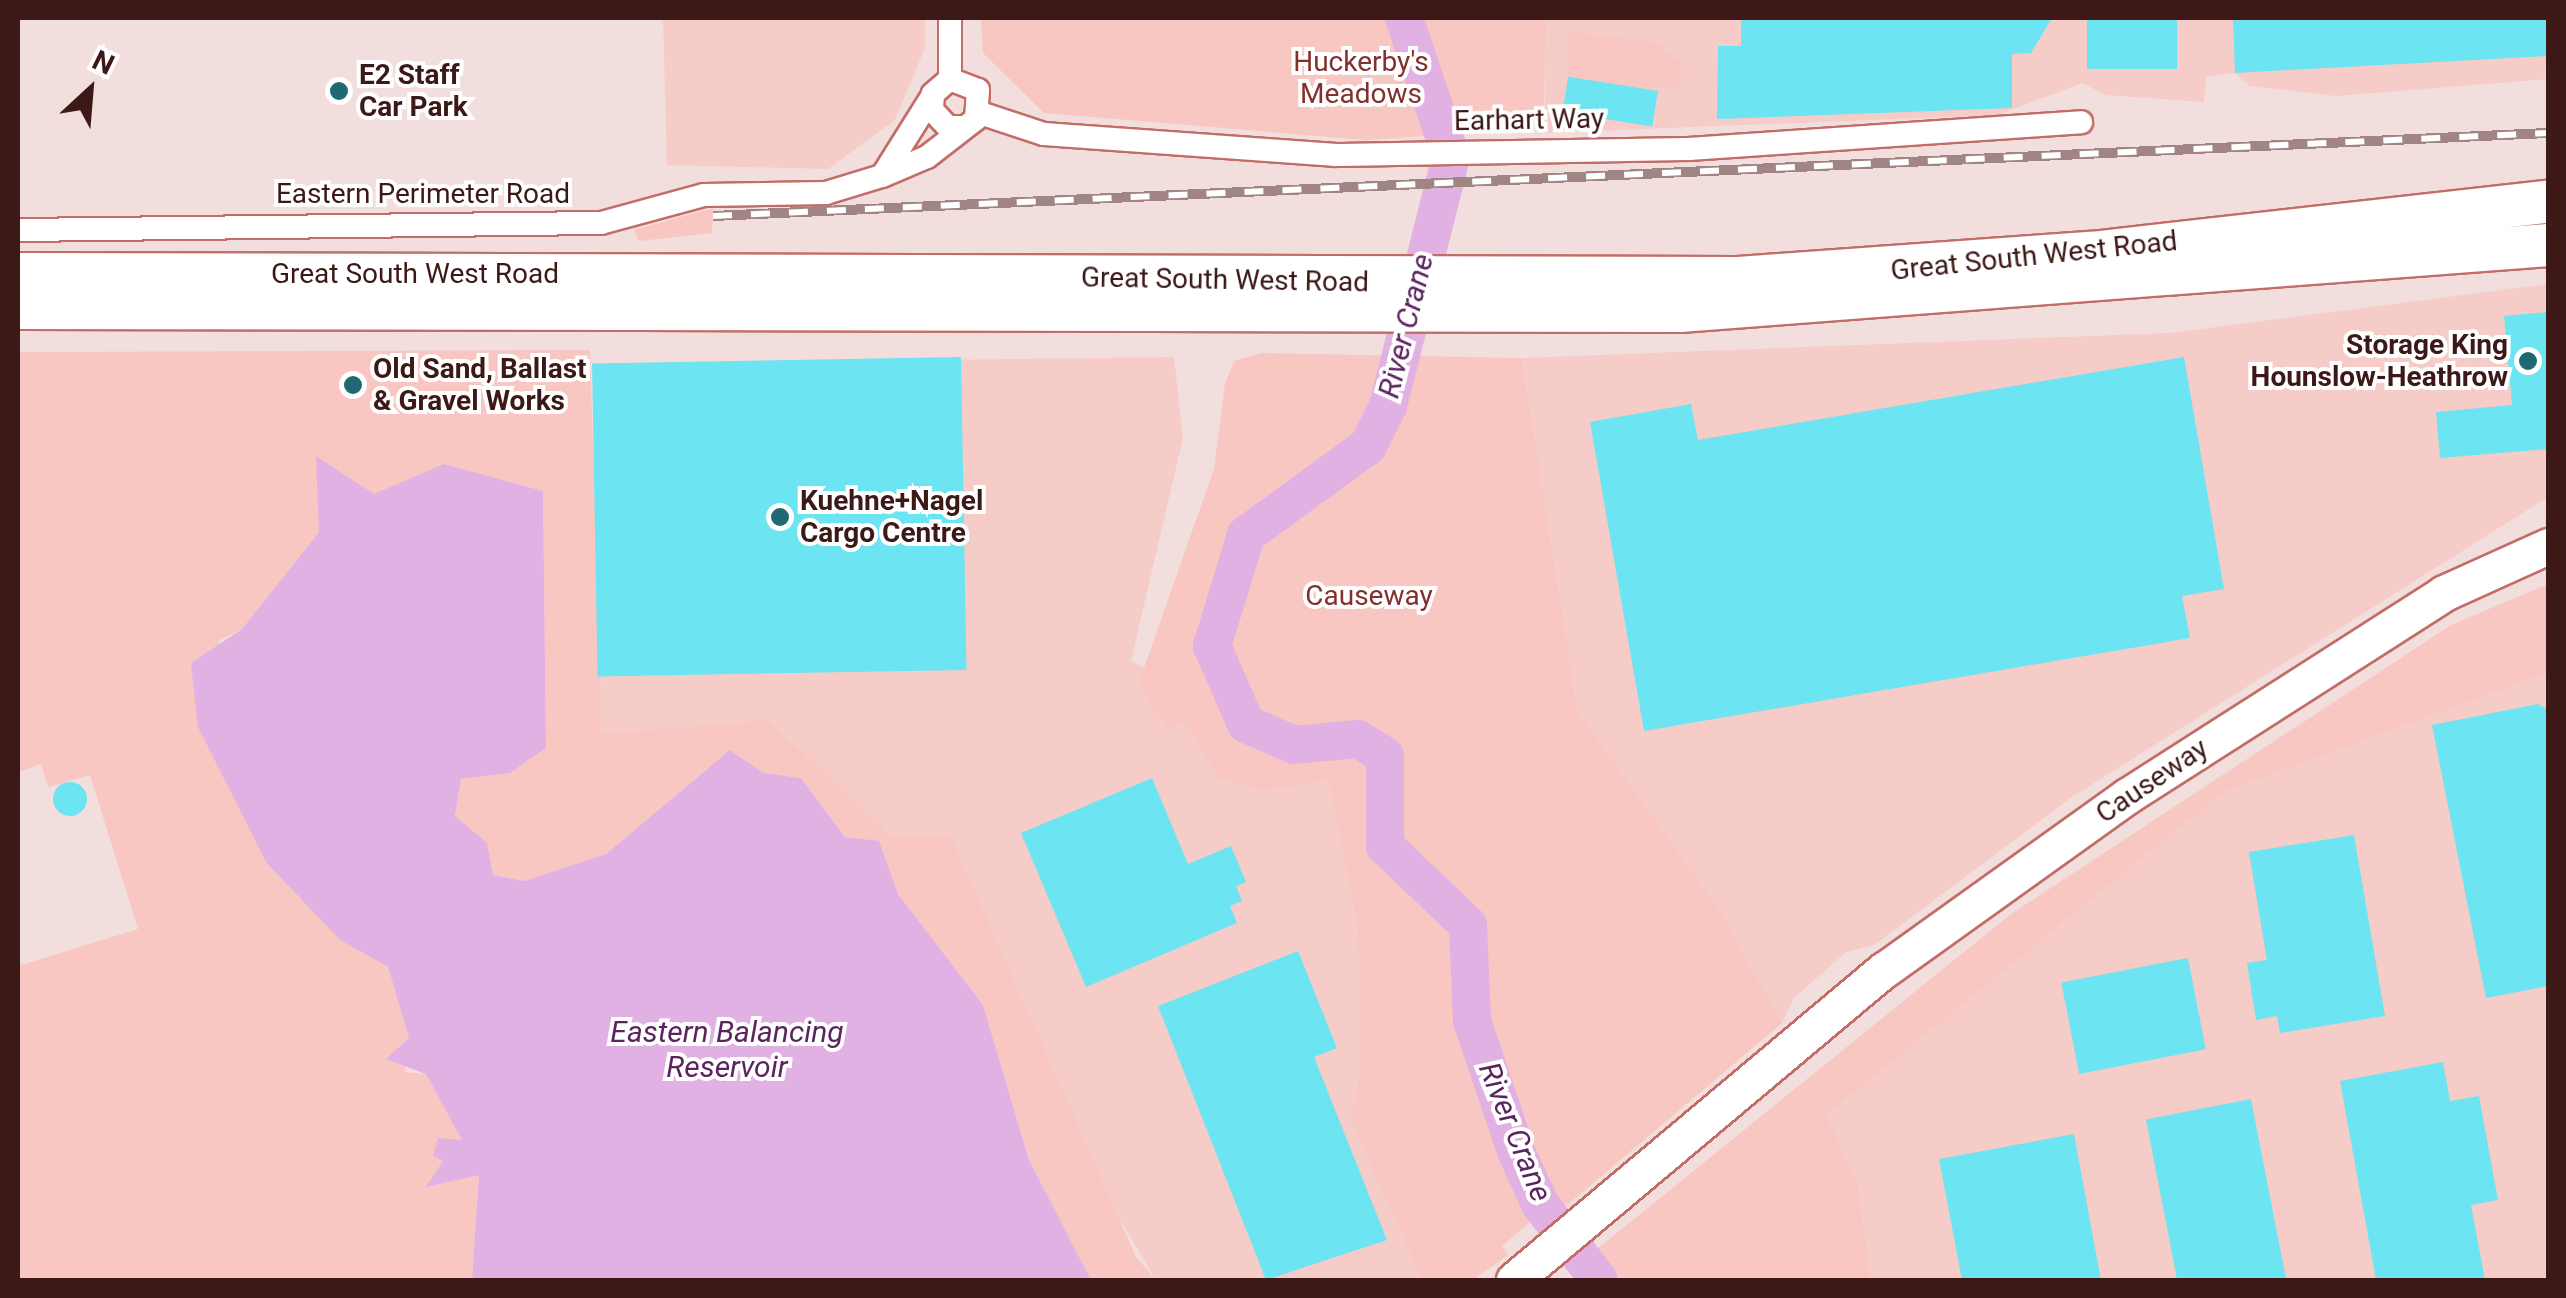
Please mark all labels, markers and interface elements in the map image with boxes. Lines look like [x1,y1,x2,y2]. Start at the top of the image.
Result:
north arrow [40,40,140,140]
text: N [87,43,119,82]
park label: Huckerby's Meadows [1293,45,1429,111]
place label: E2 Staff Car Park [359,58,468,124]
marker: E2 Staff Car Park [328,80,350,102]
street label: Earhart Way [1454,102,1604,138]
street label: Eastern Perimeter Road [276,177,570,211]
street label: Great South West Road [1889,224,2179,288]
water label: River Crane [1371,250,1441,402]
street label: Great South West Road [271,257,559,291]
street label: Great South West Road [1081,261,1369,299]
place label: Storage King Hounslow-Heathrow [2251,328,2508,394]
marker: Storage King Hounslow-Heathrow [2517,350,2539,372]
place label: Old Sand, Ballast & Gravel Works [373,352,586,418]
marker: Old Sand, Ballast & Gravel Works [342,374,364,396]
place label: Kuehne+Nagel Cargo Centre [800,484,983,550]
marker: Kuehne+Nagel Cargo Centre [769,506,791,528]
park label: Causeway [1305,579,1433,613]
street label: Causeway [2090,731,2214,831]
water label: Eastern Balancing Reservoir [610,1014,844,1084]
water label: River Crane [1471,1057,1559,1207]

